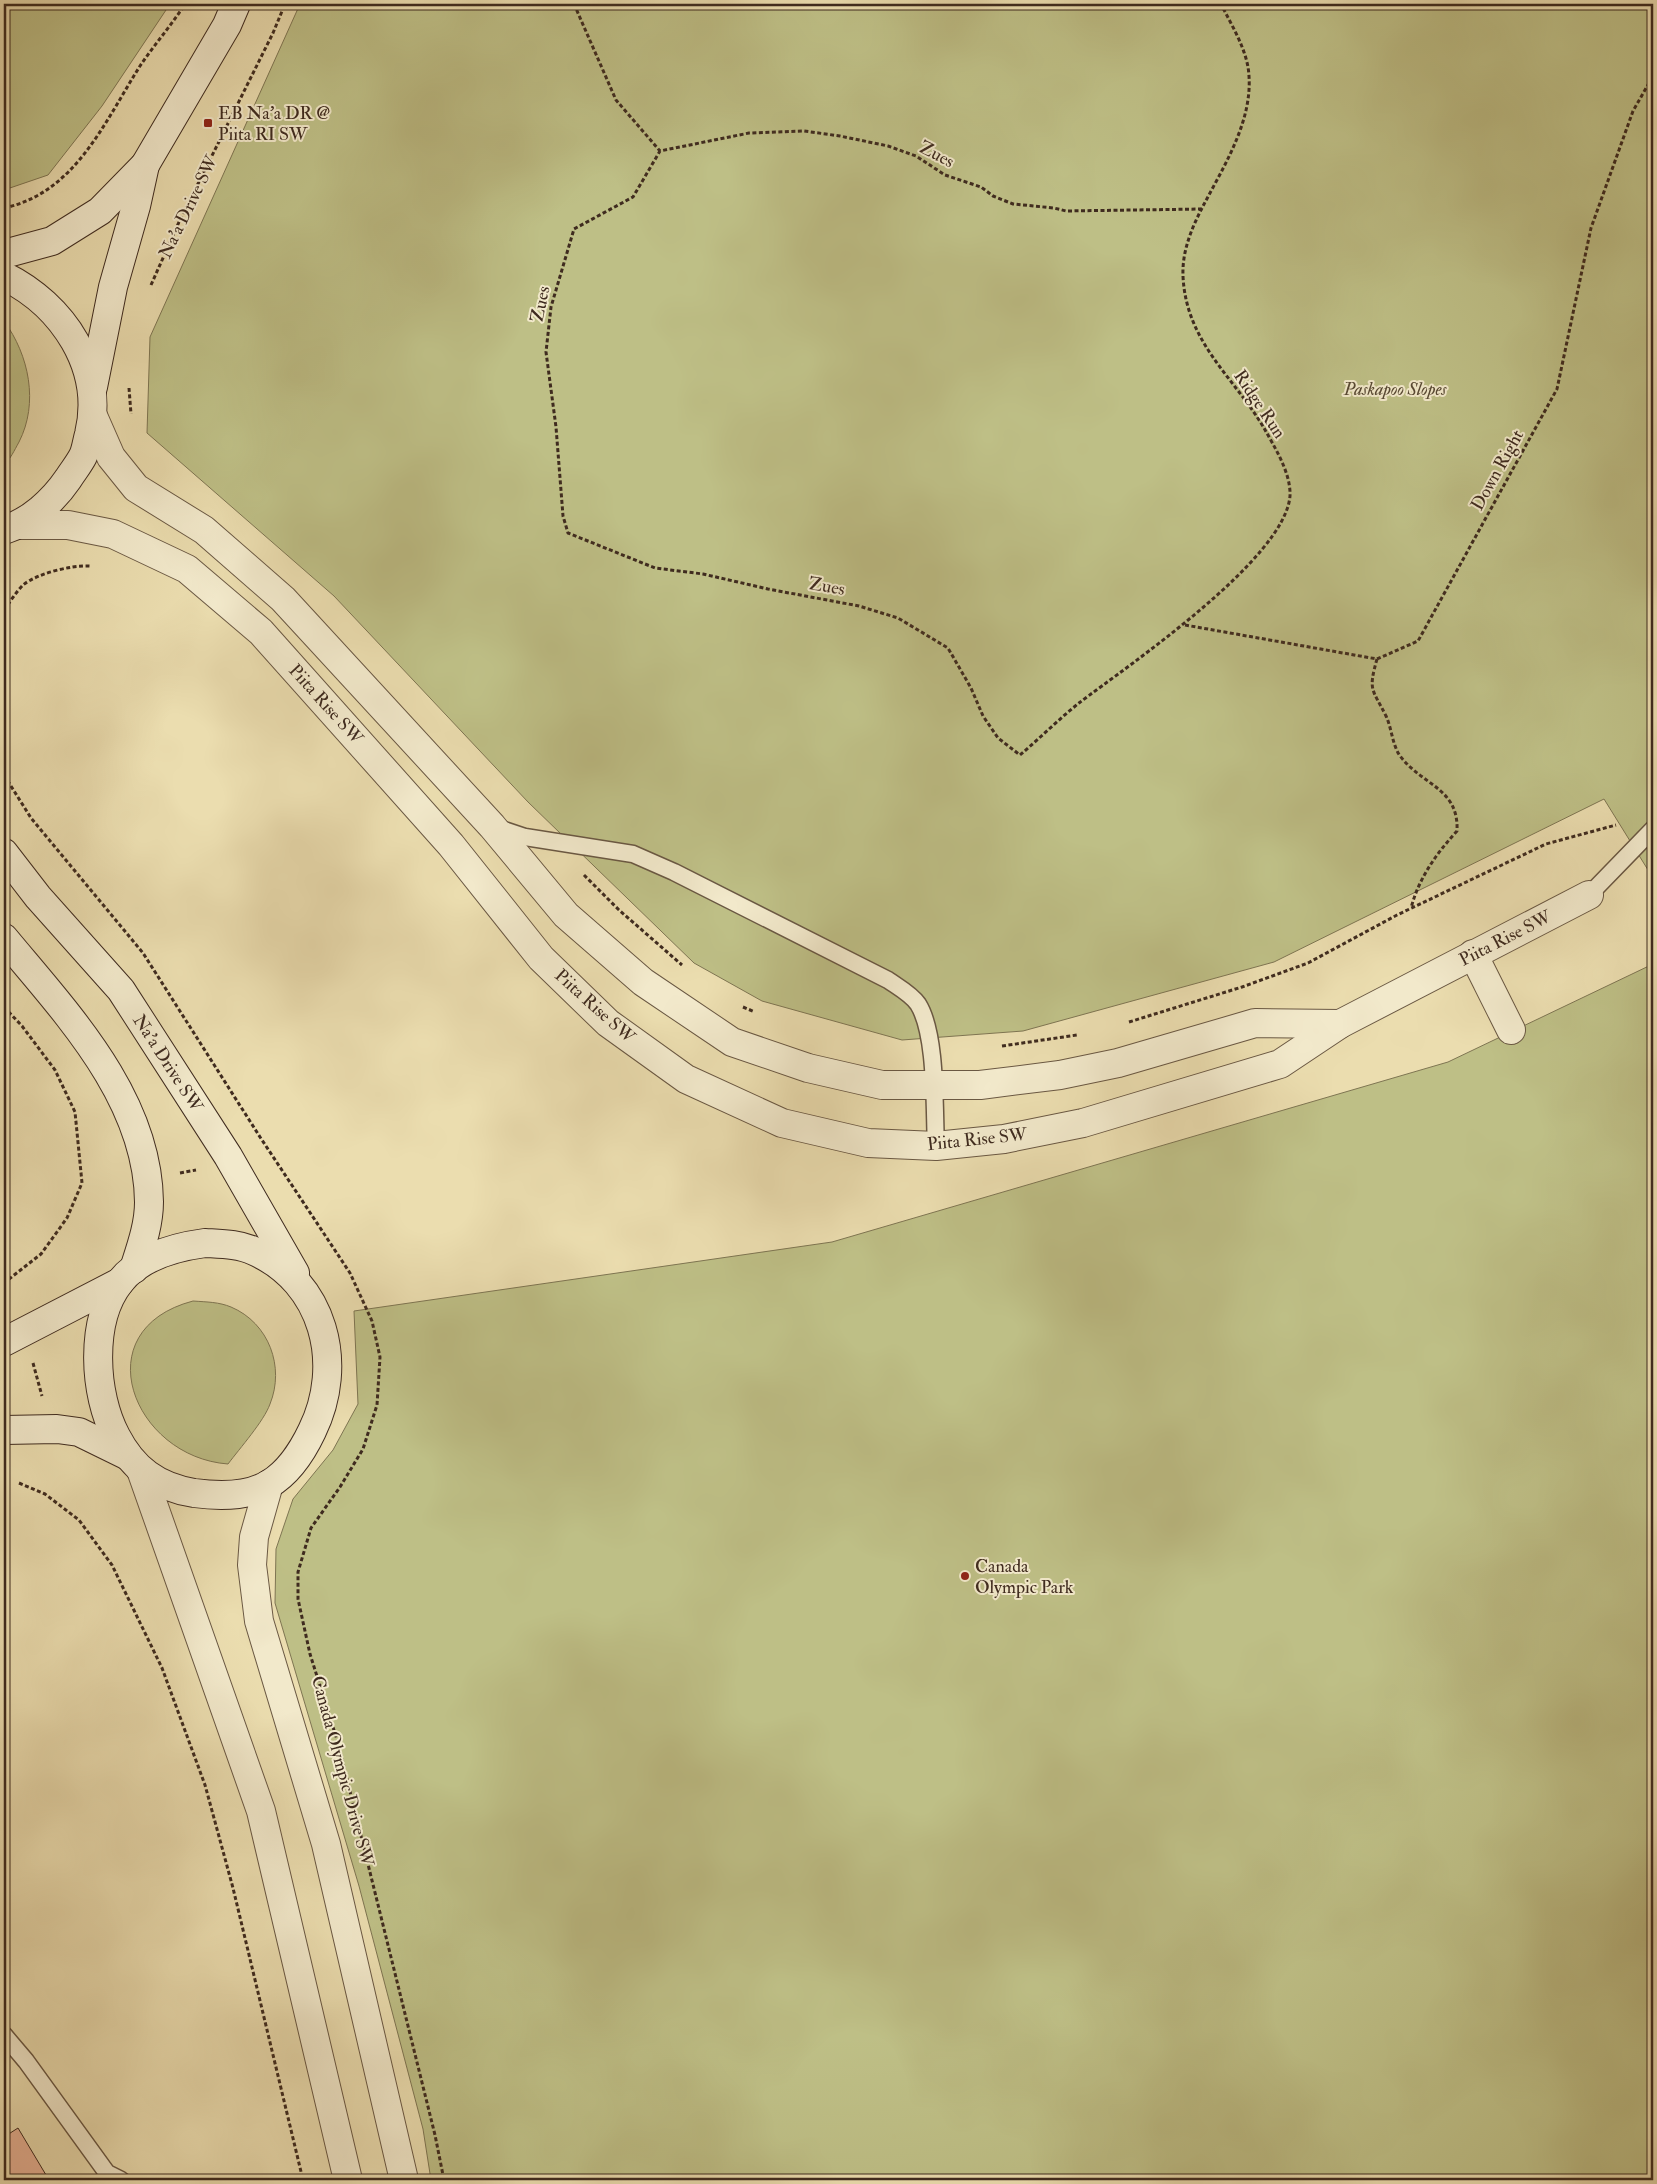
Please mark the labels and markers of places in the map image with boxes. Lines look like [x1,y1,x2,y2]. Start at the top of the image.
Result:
place label: EB Na'a DR @ Piita RI SW [218,102,330,146]
marker: EB Na'a DR @ Piita RI SW [202,117,214,129]
place label: Canada Olympic Park [975,1555,1074,1599]
marker: Canada Olympic Park [959,1570,971,1582]

